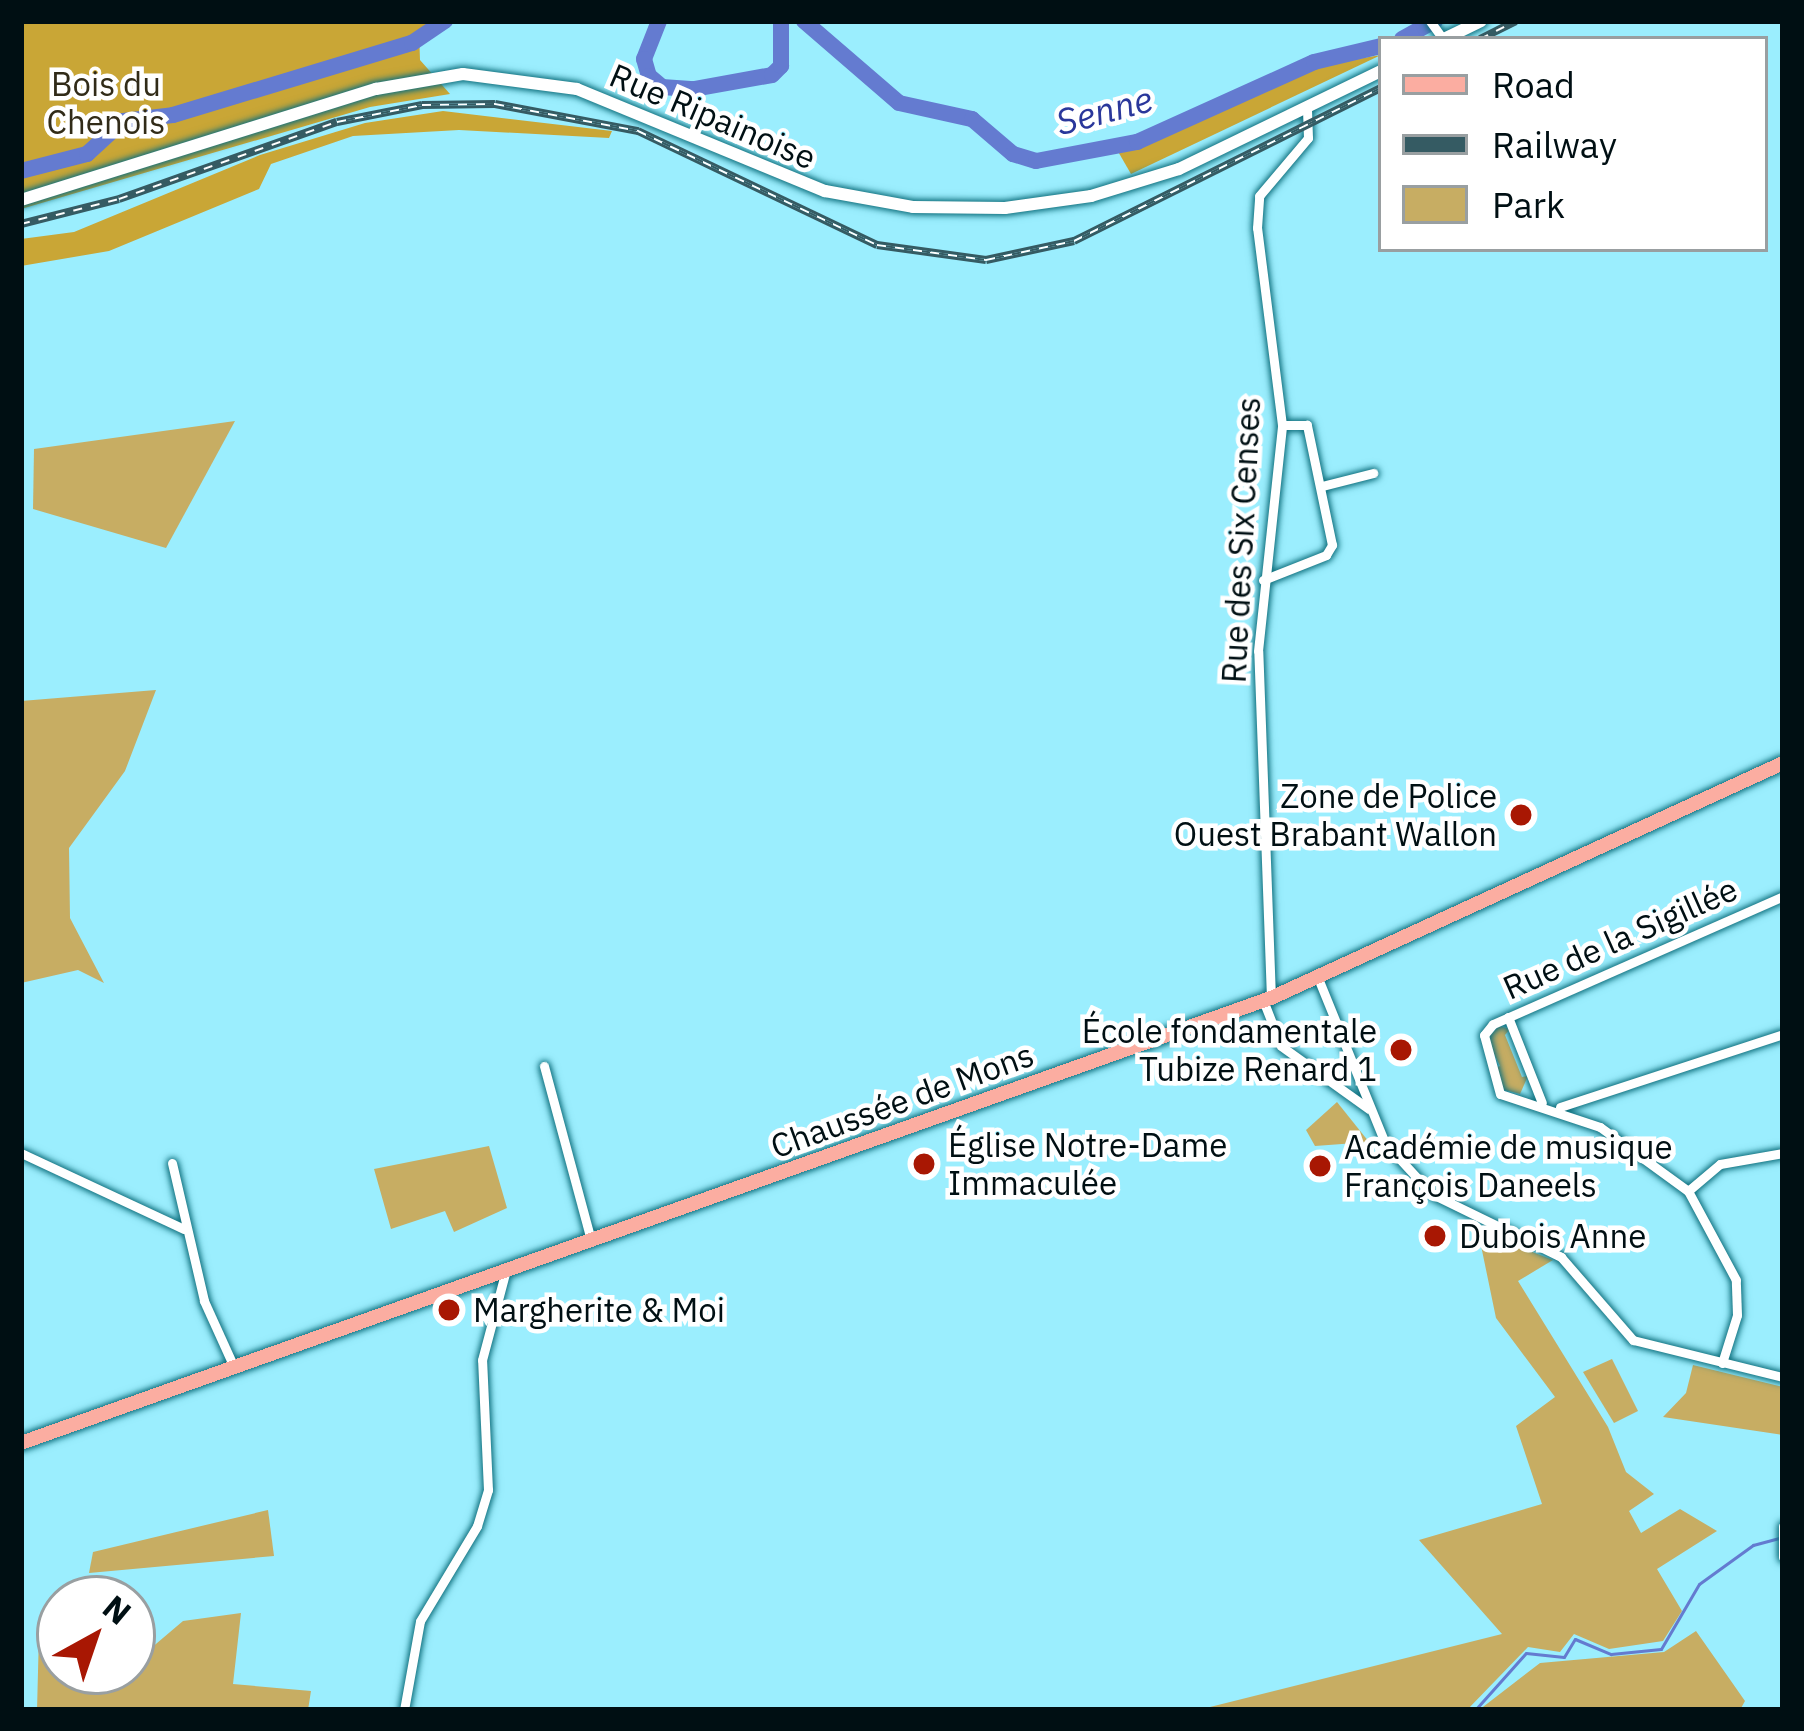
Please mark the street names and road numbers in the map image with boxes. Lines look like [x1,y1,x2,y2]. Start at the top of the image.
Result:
street label: Rue Ripainoise [604,55,822,177]
street label: Rue des Six Censes [1214,396,1268,684]
street label: Rue de la Sigillée [1497,869,1743,1007]
street label: Chaussée de Mons [765,1034,1039,1166]

